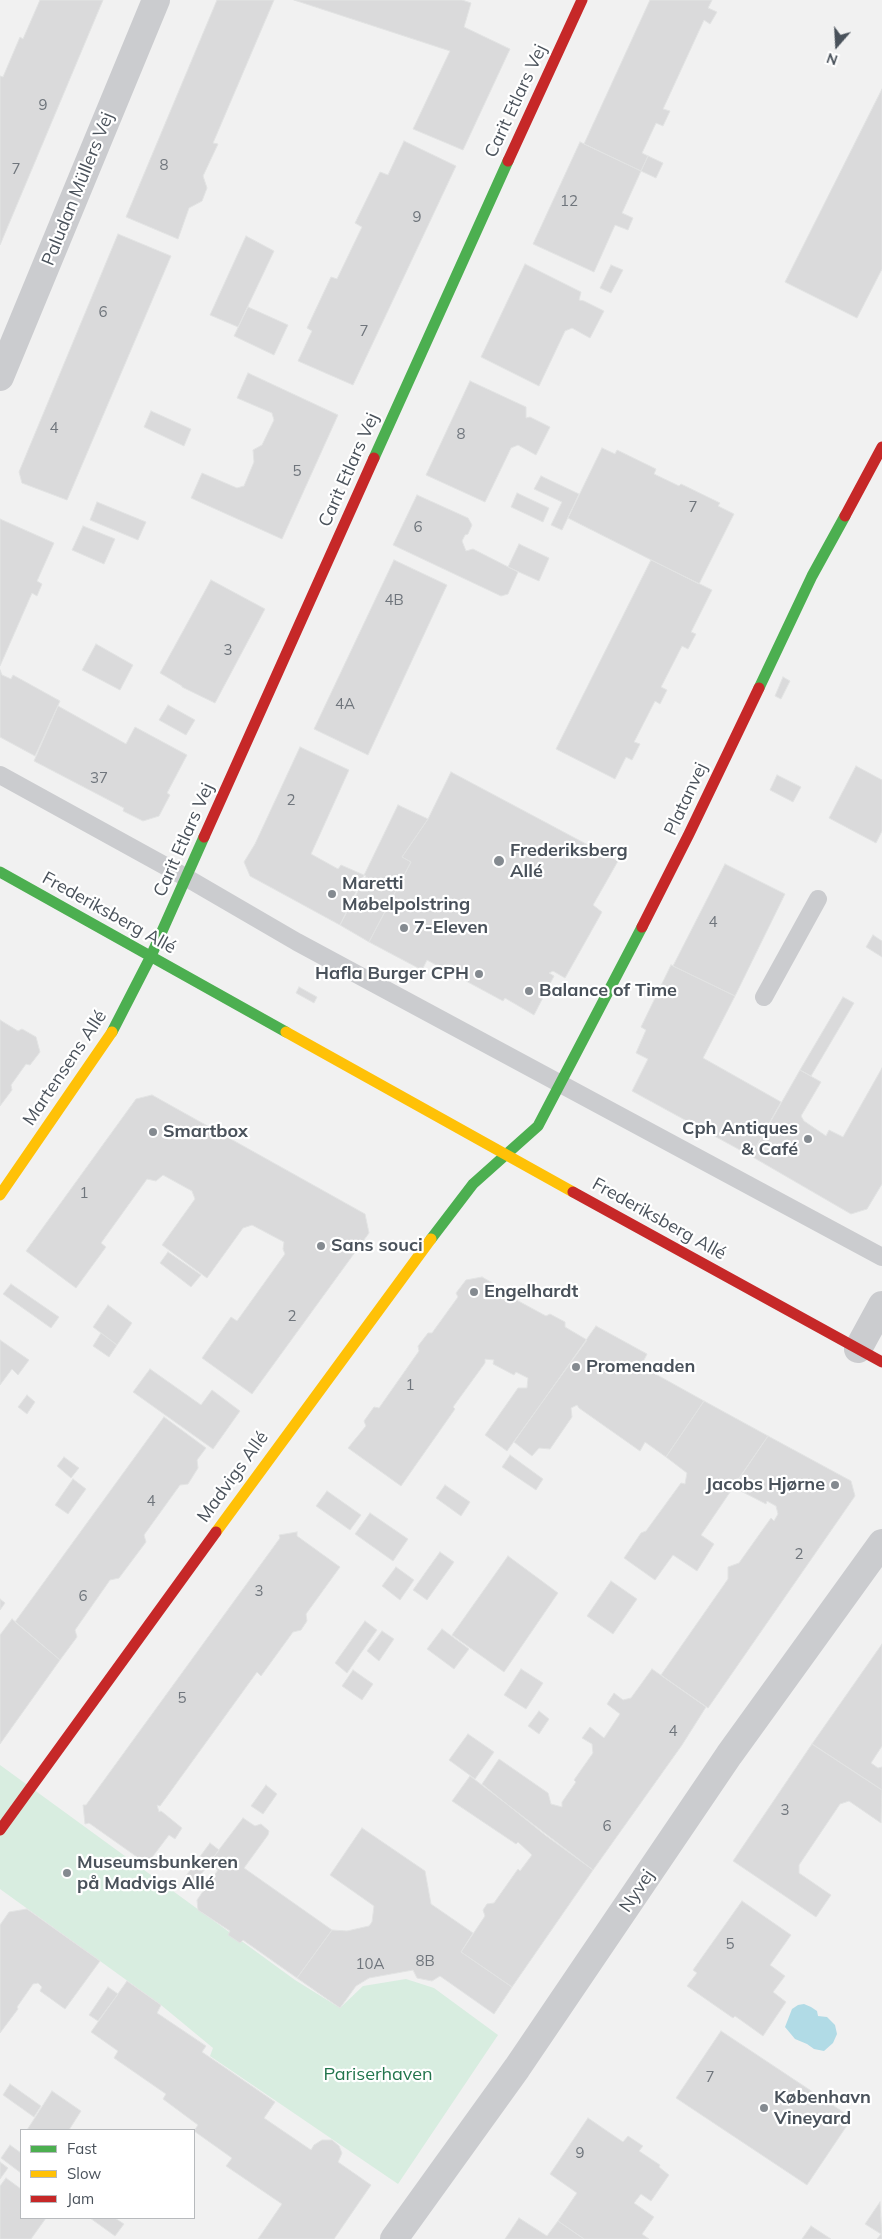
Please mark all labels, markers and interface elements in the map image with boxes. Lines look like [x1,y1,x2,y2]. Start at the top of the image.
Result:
north arrow [812,20,862,70]
street label: Carit Etlars Vej [480,41,552,161]
text: N [824,49,840,69]
house number: 9 [39,96,47,114]
street label: Paludan Müllers Vej [37,109,119,269]
house number: 8 [160,156,168,174]
house number: 7 [12,160,20,178]
house number: 12 [560,192,578,210]
house number: 9 [413,208,421,226]
house number: 6 [99,303,107,321]
house number: 7 [360,322,368,340]
street label: Carit Etlars Vej [314,410,384,530]
house number: 4 [50,419,58,437]
house number: 8 [457,425,465,443]
house number: 5 [293,462,301,480]
house number: 7 [689,498,697,516]
house number: 6 [414,518,422,536]
house number: 4B [384,591,404,609]
house number: 3 [224,641,232,659]
house number: 4A [335,695,355,713]
street label: Platanvej [660,759,712,839]
house number: 37 [90,769,108,787]
street label: Carit Etlars Vej [149,780,219,900]
house number: 2 [287,791,295,809]
place label: Frederiksberg Allé [510,840,628,882]
marker: Frederiksberg Allé [492,854,506,868]
street label: Frederiksberg Allé [38,867,180,959]
place label: Maretti Møbelpolstring [342,873,470,916]
marker: Maretti Møbelpolstring [326,888,338,900]
house number: 4 [709,913,717,931]
place label: 7-Eleven [414,917,488,939]
marker: 7-Eleven [398,922,410,934]
place label: Hafla Burger CPH [315,963,469,985]
marker: Hafla Burger CPH [473,968,485,980]
place label: Balance of Time [539,980,677,1002]
marker: Balance of Time [523,985,535,997]
street label: Martensens Allé [19,1006,111,1130]
place label: Cph Antiques & Café [682,1118,798,1160]
place label: Smartbox [163,1121,248,1143]
marker: Smartbox [147,1126,159,1138]
marker: Cph Antiques & Café [802,1133,814,1145]
street label: Frederiksberg Allé [588,1173,730,1265]
house number: 1 [80,1184,88,1202]
place label: Sans souci [331,1235,423,1257]
marker: Sans souci [315,1240,327,1252]
place label: Engelhardt [484,1281,578,1303]
marker: Engelhardt [468,1286,480,1298]
house number: 2 [288,1307,296,1325]
place label: Promenaden [586,1356,695,1378]
marker: Promenaden [570,1361,582,1373]
house number: 1 [406,1376,414,1394]
street label: Madvigs Allé [193,1427,273,1527]
place label: Jacobs Hjørne [706,1474,825,1496]
marker: Jacobs Hjørne [829,1479,841,1491]
house number: 4 [147,1492,155,1510]
house number: 2 [795,1545,803,1563]
house number: 3 [255,1582,263,1600]
house number: 6 [79,1587,87,1605]
house number: 5 [178,1689,186,1707]
house number: 4 [669,1722,677,1740]
house number: 3 [781,1801,789,1819]
house number: 6 [603,1817,611,1835]
place label: Museumsbunkeren på Madvigs Allé [77,1852,238,1895]
street label: Nyvej [615,1866,659,1916]
marker: Museumsbunkeren på Madvigs Allé [61,1867,73,1879]
house number: 5 [726,1935,734,1953]
house number: 8B [415,1952,435,1970]
house number: 10A [355,1955,385,1973]
park label: Pariserhaven [323,2064,433,2086]
house number: 7 [706,2068,714,2086]
place label: København Vineyard [774,2087,871,2130]
marker: København Vineyard [758,2102,770,2114]
legend [20,2129,195,2219]
text: Fast [67,2139,97,2158]
house number: 9 [576,2144,584,2162]
text: Slow [67,2164,101,2183]
text: Jam [67,2189,94,2208]

